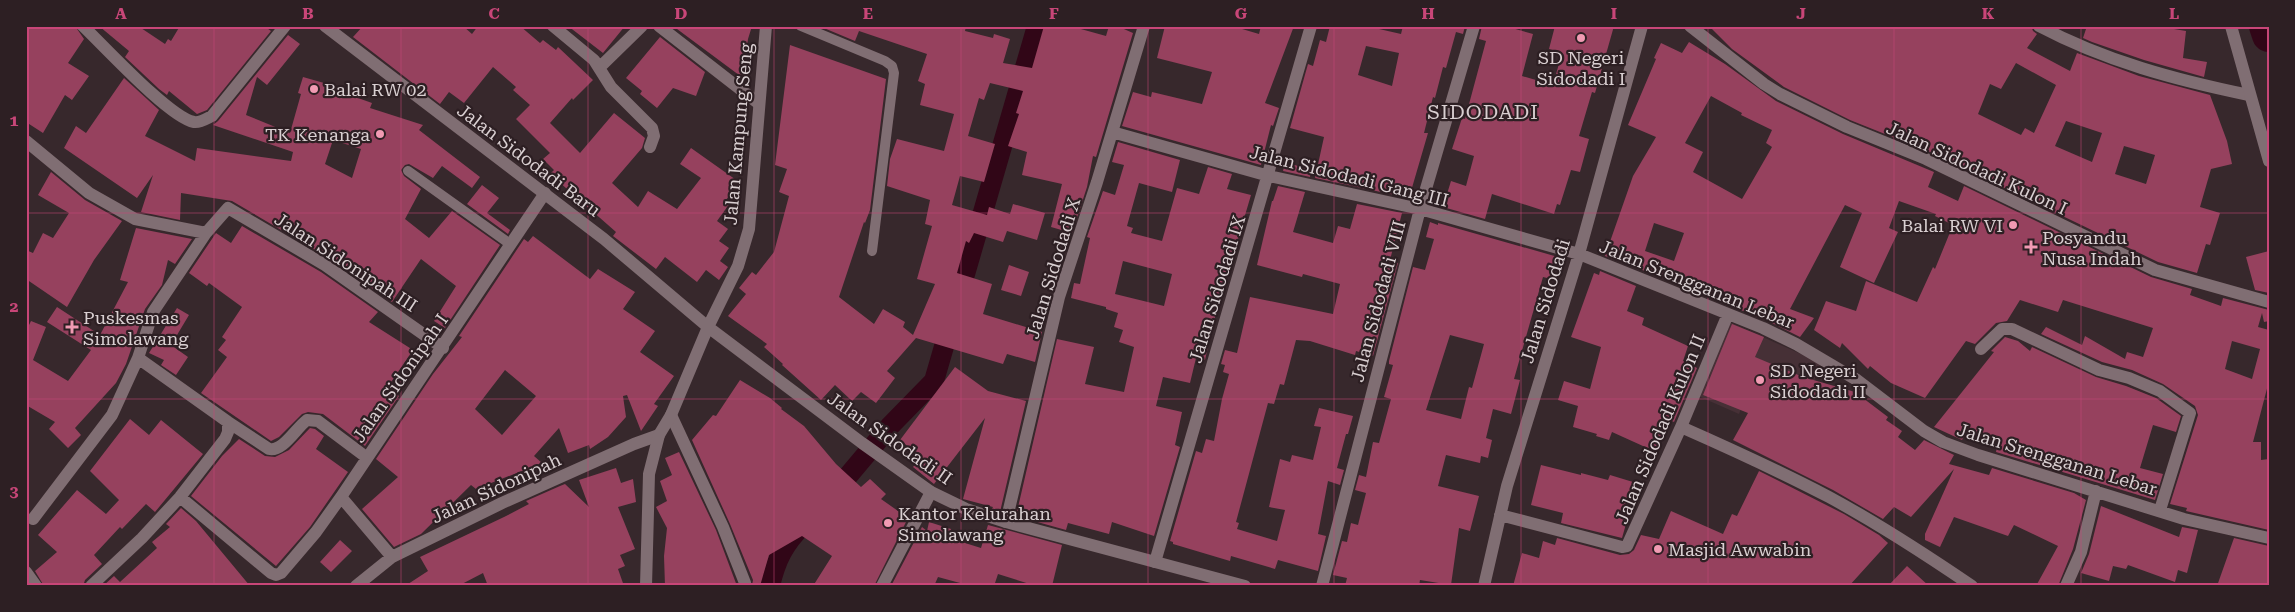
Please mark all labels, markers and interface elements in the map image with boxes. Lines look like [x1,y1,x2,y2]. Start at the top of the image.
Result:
text: A [115,4,127,23]
text: B [302,4,314,23]
text: C [488,4,500,23]
text: D [675,4,688,23]
text: E [863,4,873,23]
text: F [1049,4,1059,23]
text: G [1235,4,1248,23]
text: H [1421,4,1435,23]
text: I [1611,4,1617,23]
text: J [1796,4,1806,23]
text: K [1982,4,1995,23]
text: L [2169,4,2179,23]
marker: SD Negeri Sidodadi I [1575,32,1587,44]
street label: Jalan Kampung Seng [720,41,756,226]
place label: SD Negeri Sidodadi I [1536,47,1626,89]
place label: Balai RW 02 [324,79,427,100]
marker: Balai RW 02 [308,83,320,95]
street label: Jalan Sidodadi Baru [453,99,605,221]
district label: SIDODADI [1427,100,1539,124]
text: 1 [10,111,19,130]
street label: Jalan Sidodadi Kulon I [1883,117,2071,219]
place label: TK Kenanga [265,124,370,145]
marker: TK Kenanga [374,128,386,140]
street label: Jalan Sidodadi Gang III [1247,141,1451,211]
street label: Jalan Sidodadi X [1022,195,1084,341]
street label: Jalan Sidonipah III [271,208,421,316]
street label: Jalan Sidodadi IX [1185,213,1249,365]
place label: Balai RW VI [1901,215,2003,236]
street label: Jalan Sidodadi VIII [1346,218,1410,384]
marker: Balai RW VI [2007,219,2019,231]
place label: Posyandu Nusa Indah [2042,227,2142,269]
street label: Jalan Srengganan Lebar [1597,235,1797,333]
street label: Jalan Sidodadi [1516,236,1574,366]
marker: Posyandu Nusa Indah [2024,240,2038,254]
text: 2 [10,297,19,316]
place label: Puskesmas Simolawang [83,307,189,349]
street label: Jalan Sidonipah I [348,310,452,446]
marker: Puskesmas Simolawang [65,320,79,334]
street label: Jalan Sidodadi Kulon II [1611,331,1709,527]
place label: SD Negeri Sidodadi II [1770,360,1866,402]
marker: SD Negeri Sidodadi II [1754,374,1766,386]
street label: Jalan Sidodadi II [824,387,956,489]
street label: Jalan Srengganan Lebar [1954,419,2160,499]
street label: Jalan Sidonipah [428,449,565,527]
text: 3 [10,482,19,501]
place label: Kantor Kelurahan Simolawang [898,503,1051,545]
marker: Kantor Kelurahan Simolawang [882,517,894,529]
place label: Masjid Awwabin [1668,539,1812,560]
marker: Masjid Awwabin [1652,543,1664,555]

